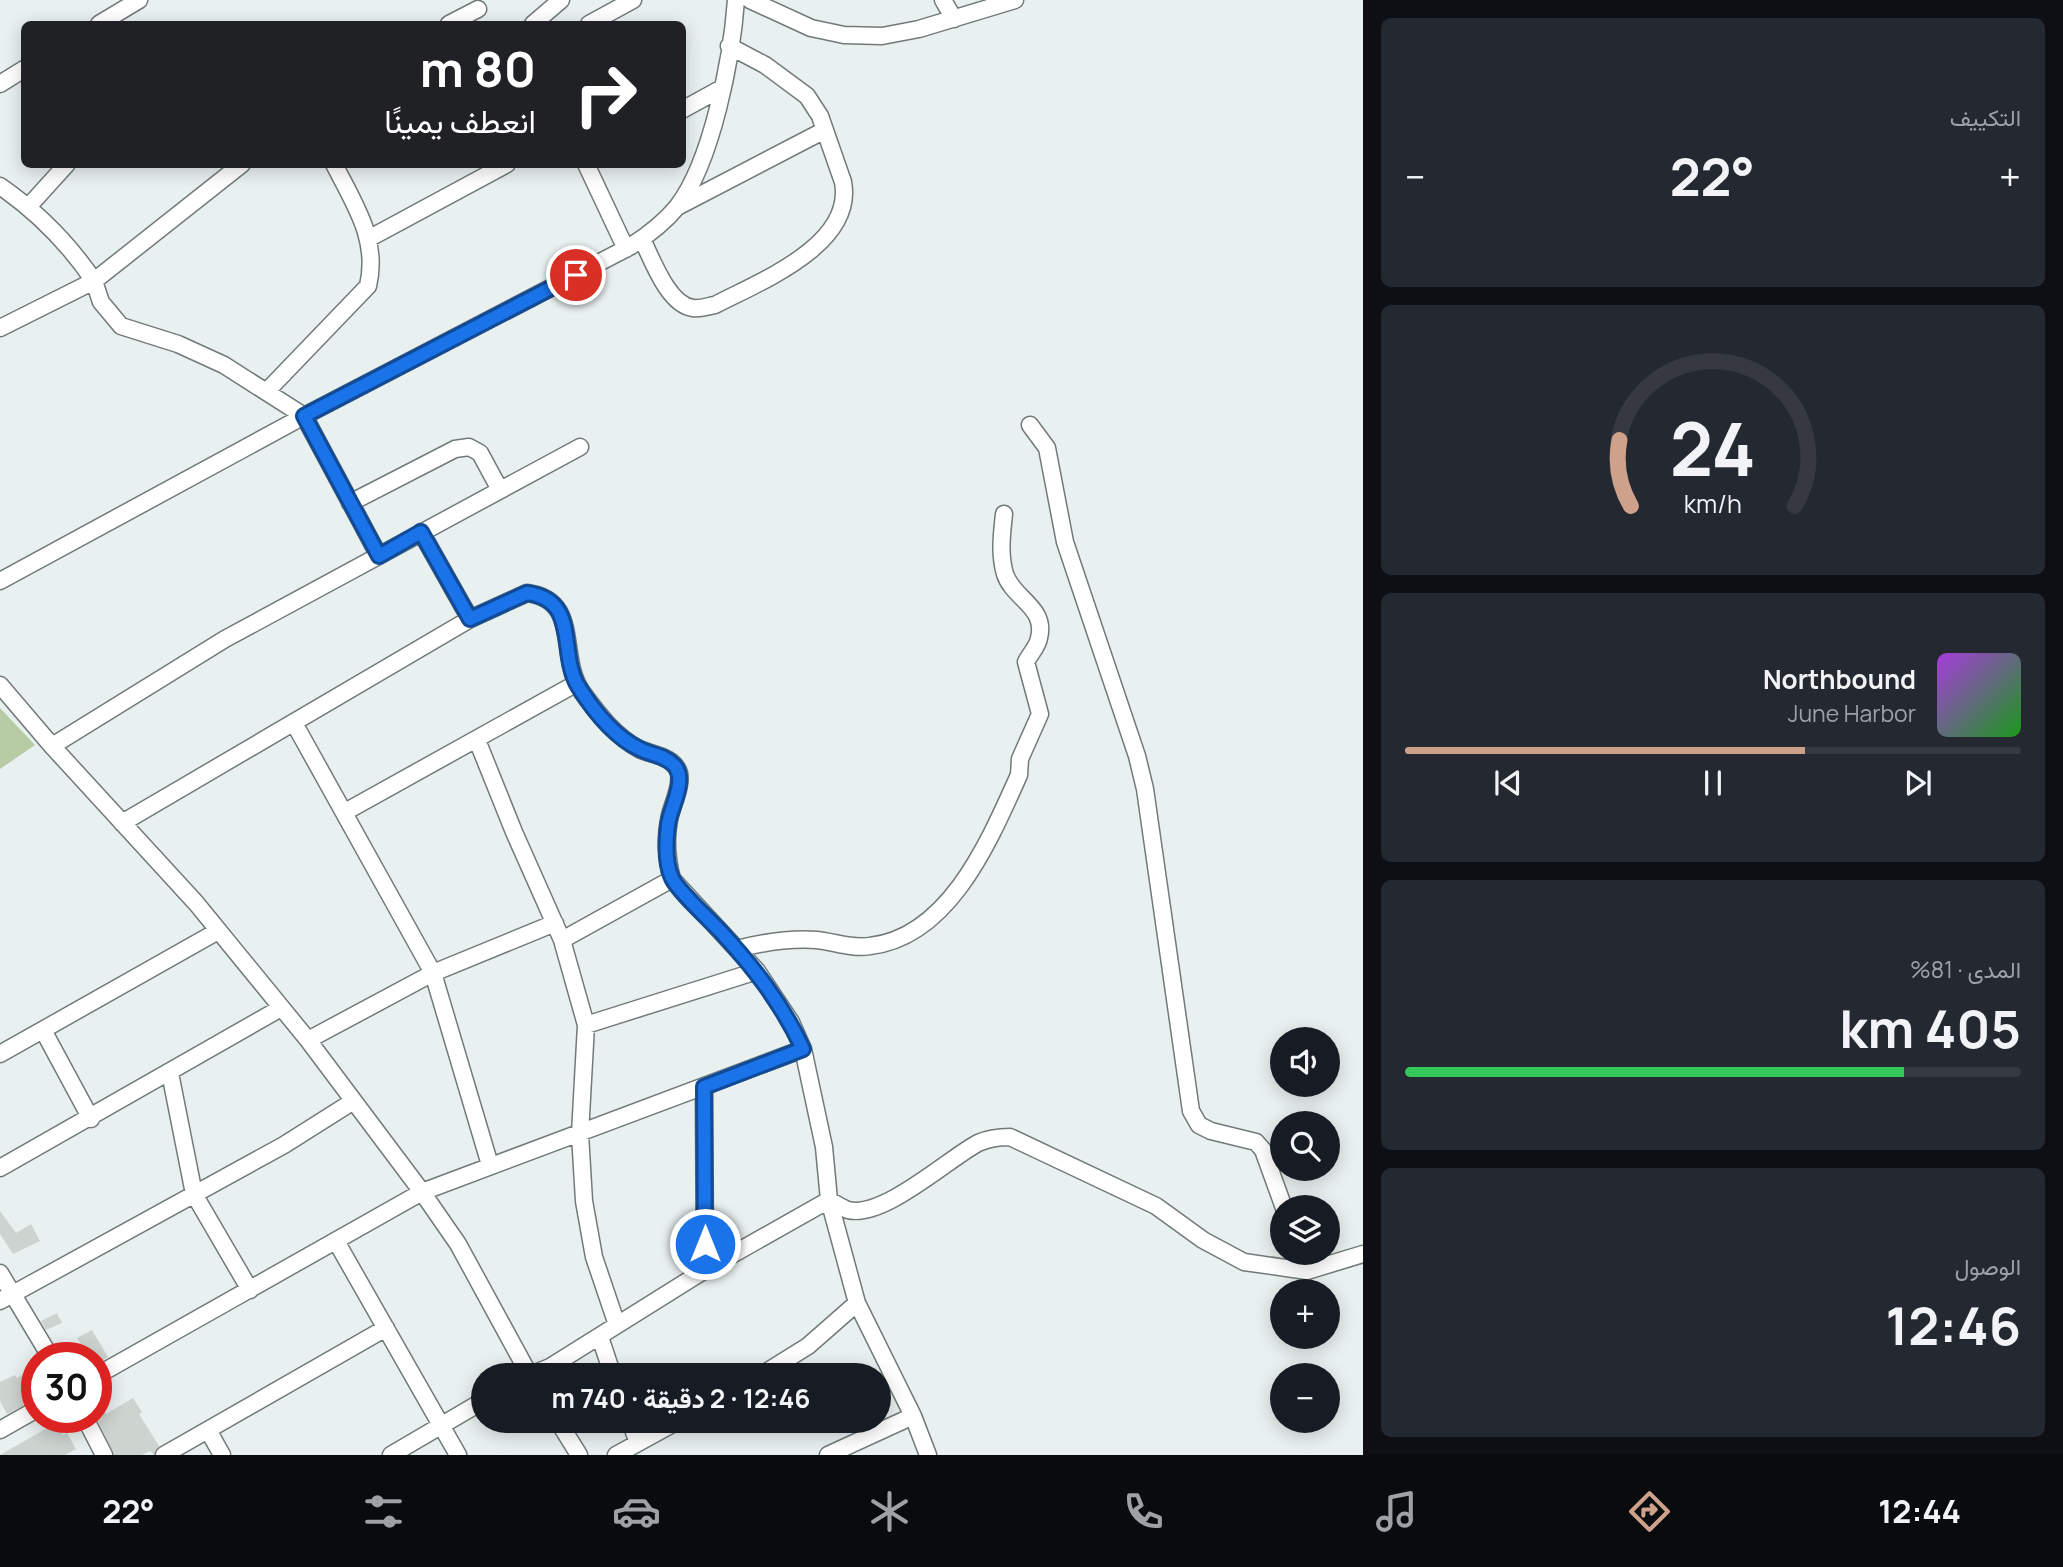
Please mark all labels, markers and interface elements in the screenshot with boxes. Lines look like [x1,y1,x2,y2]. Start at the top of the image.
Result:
text: 80 m [420,35,536,102]
icon: right [560,49,651,140]
text: انعطف يمينًا [384,99,536,143]
text: التكييف [1950,101,2021,133]
text: 22° [1670,141,1755,212]
text: − [1405,150,1426,202]
text: + [1999,150,2021,202]
pin [546,245,606,305]
icon: arrive [557,256,595,294]
text: 24 [1670,399,1756,499]
text: km/h [1684,486,1742,521]
text: Northbound [1763,661,1916,697]
text: June Harbor [1788,697,1916,729]
icon: previous [1489,764,1527,802]
icon: pause [1694,764,1732,802]
icon: next [1899,764,1937,802]
text: المدى · 81% [1910,953,2021,985]
text: 405 km [1840,993,2021,1064]
map controls [1270,1027,1340,1433]
button: sound [1270,1027,1340,1097]
button: search [1270,1111,1340,1181]
button: layers [1270,1195,1340,1265]
position arrow [668,1207,742,1281]
text: الوصول [1955,1250,2021,1282]
button: + [1270,1279,1340,1349]
text: 12:46 [1885,1290,2021,1361]
speed limit sign: 30 [21,1342,112,1433]
button: − [1270,1363,1340,1433]
text: 12:46 · 2 دقيقة · 740 m [552,1380,810,1416]
icon: filters [359,1487,408,1536]
icon: car [612,1487,661,1536]
icon: climate [865,1487,914,1536]
icon: phone [1119,1487,1168,1536]
icon: music [1372,1487,1421,1536]
icon: directions [1625,1487,1674,1536]
text: 22° [102,1489,155,1533]
text: 12:44 [1878,1489,1961,1533]

